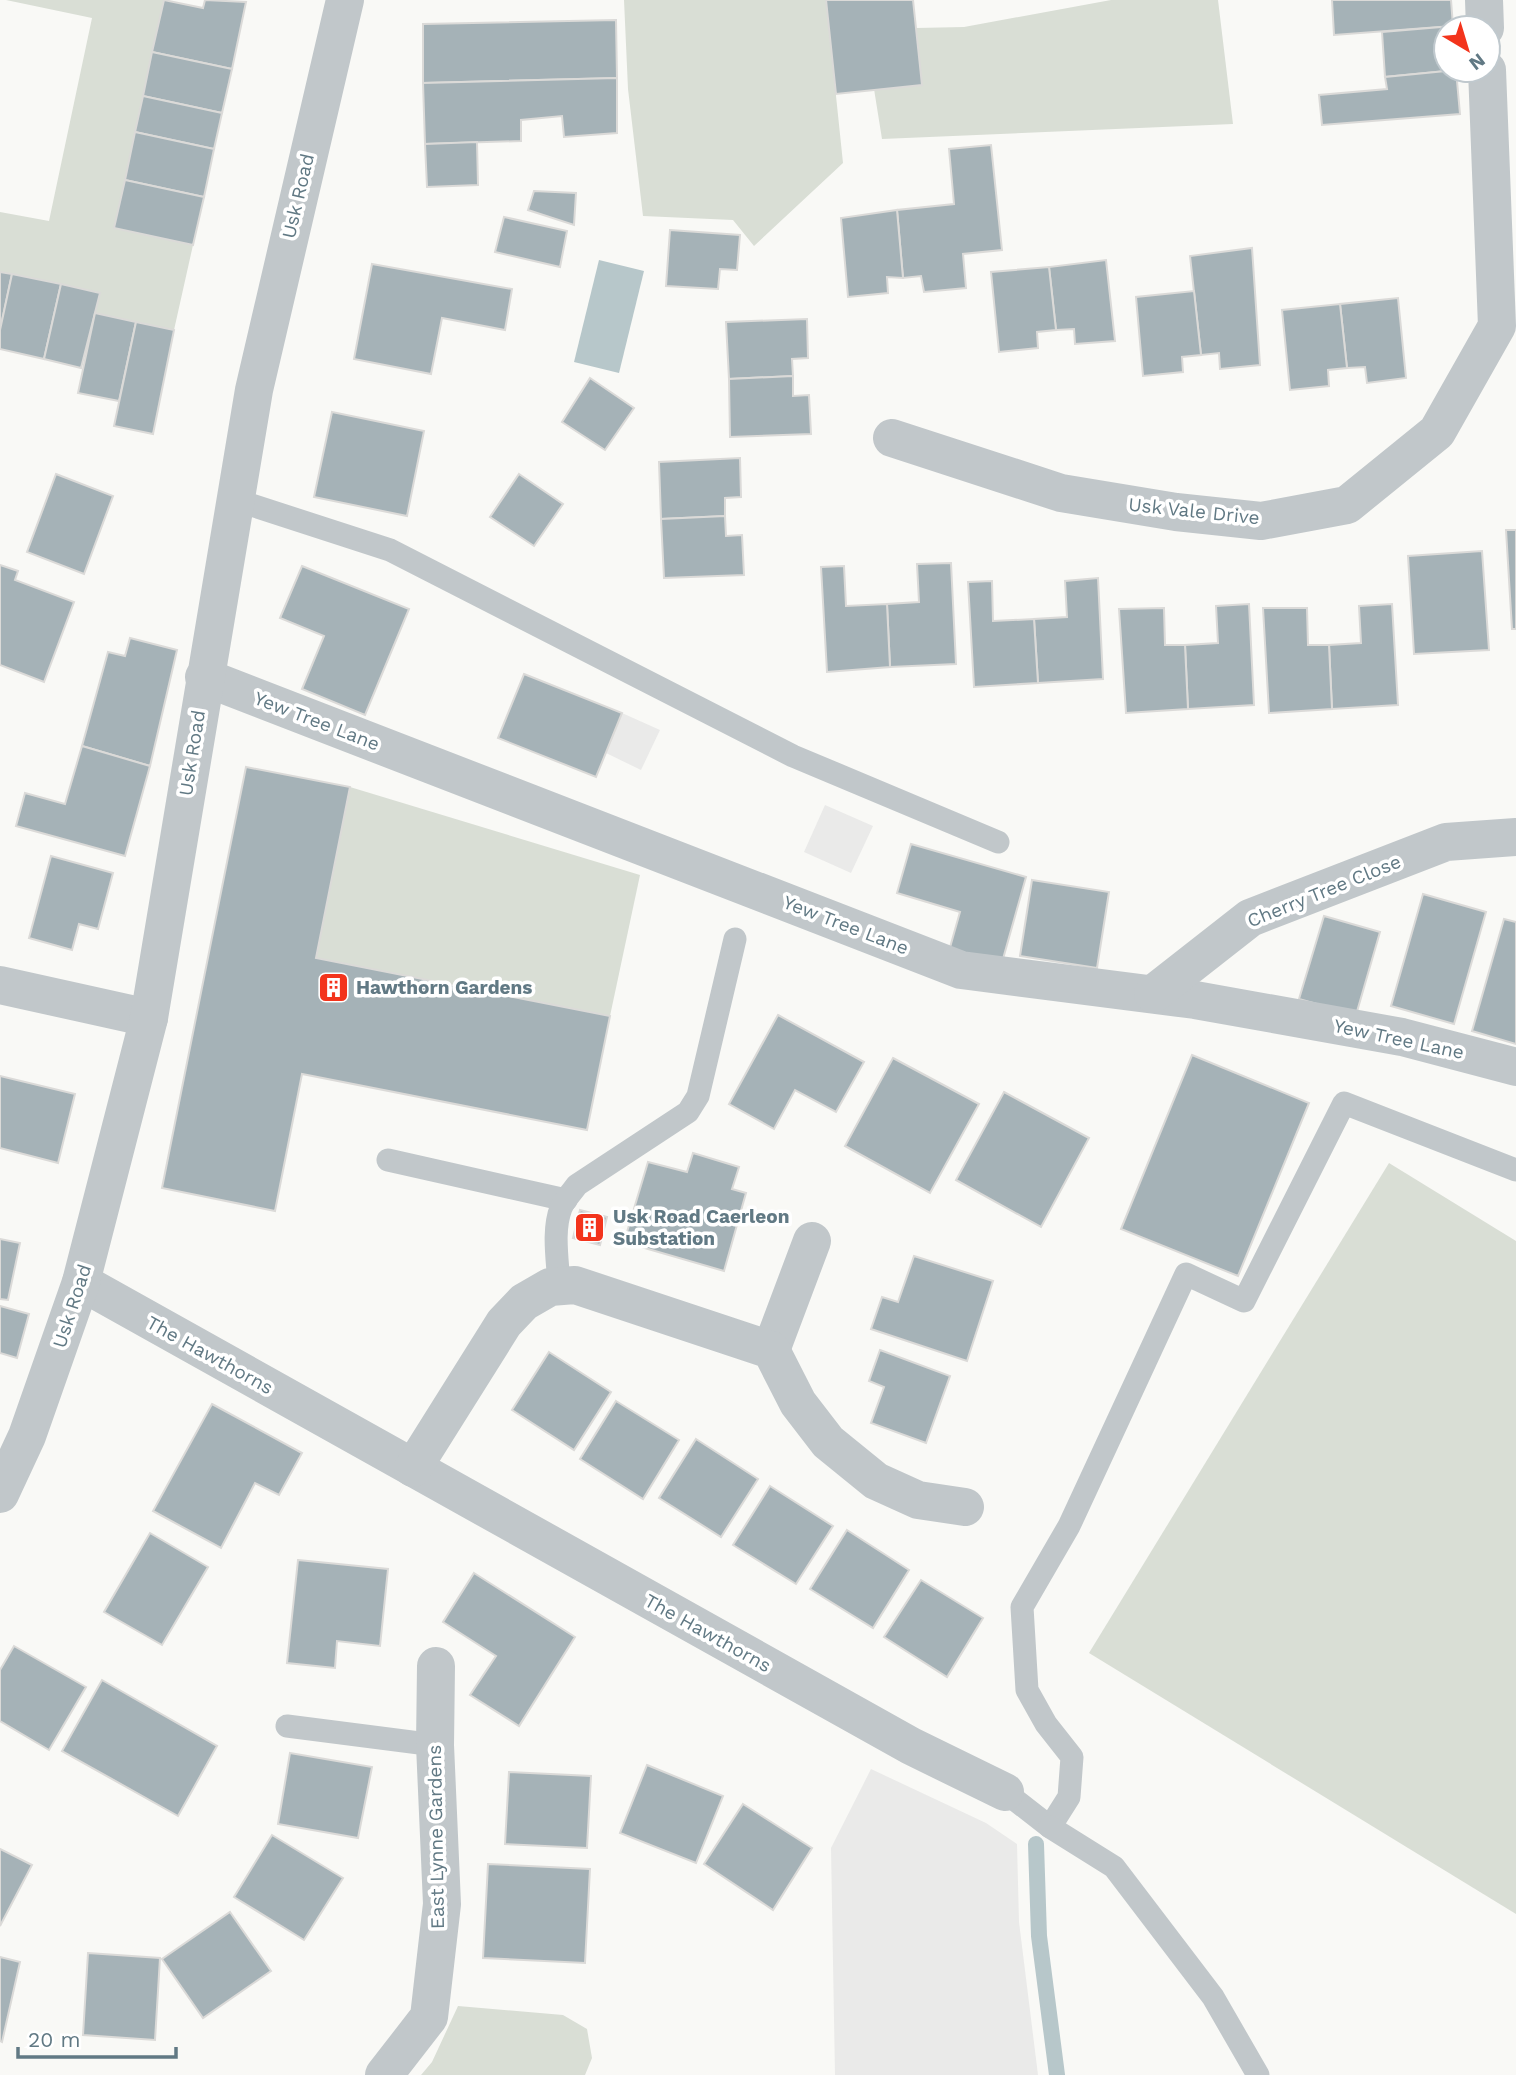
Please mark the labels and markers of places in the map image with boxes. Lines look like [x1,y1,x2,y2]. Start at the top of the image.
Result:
building icon: Hawthorn Gardens [316,970,350,1004]
place label: Hawthorn Gardens [356,976,533,999]
place label: Usk Road Caerleon Substation [613,1205,789,1250]
building icon: Usk Road Caerleon Substation [573,1210,607,1244]

